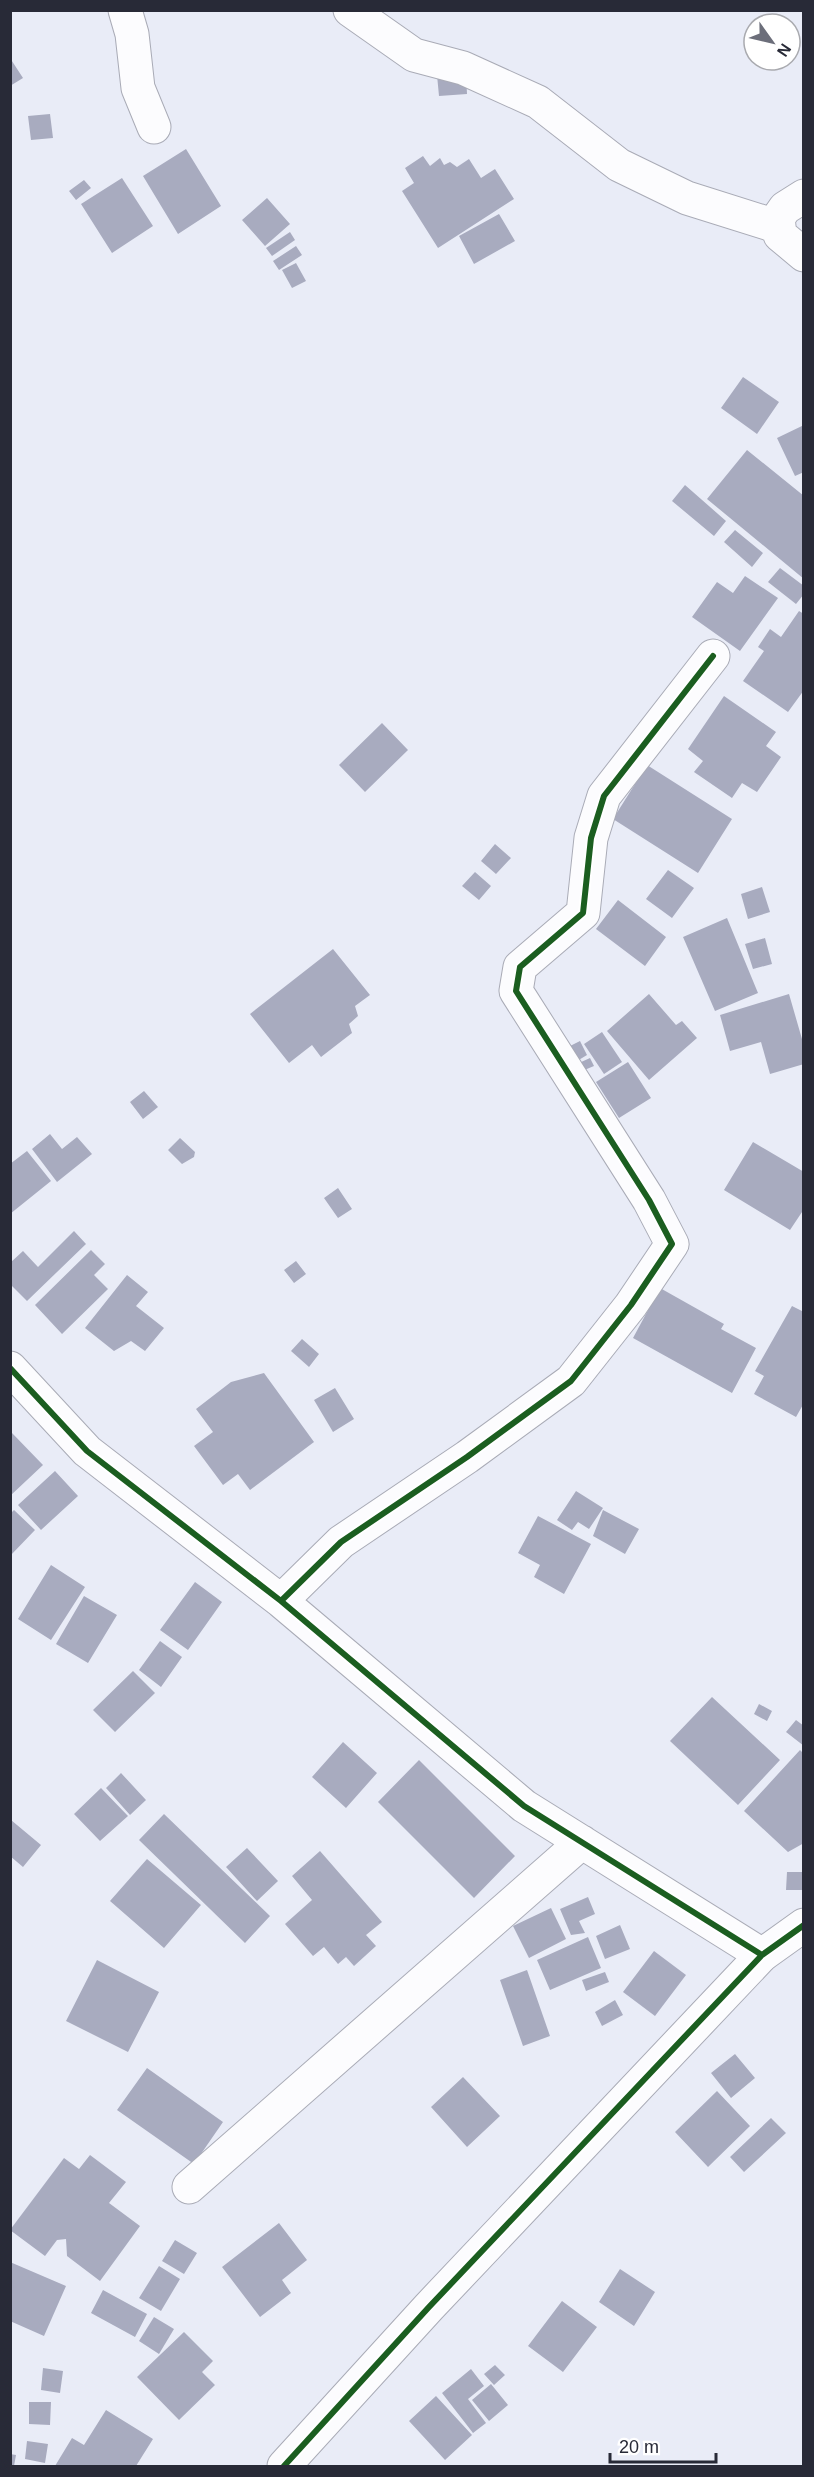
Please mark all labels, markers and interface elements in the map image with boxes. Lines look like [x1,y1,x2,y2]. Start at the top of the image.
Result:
north arrow [742,12,802,72]
text: N [774,41,794,60]
scale bar [610,2426,716,2464]
text: 20 m [619,2437,659,2457]

